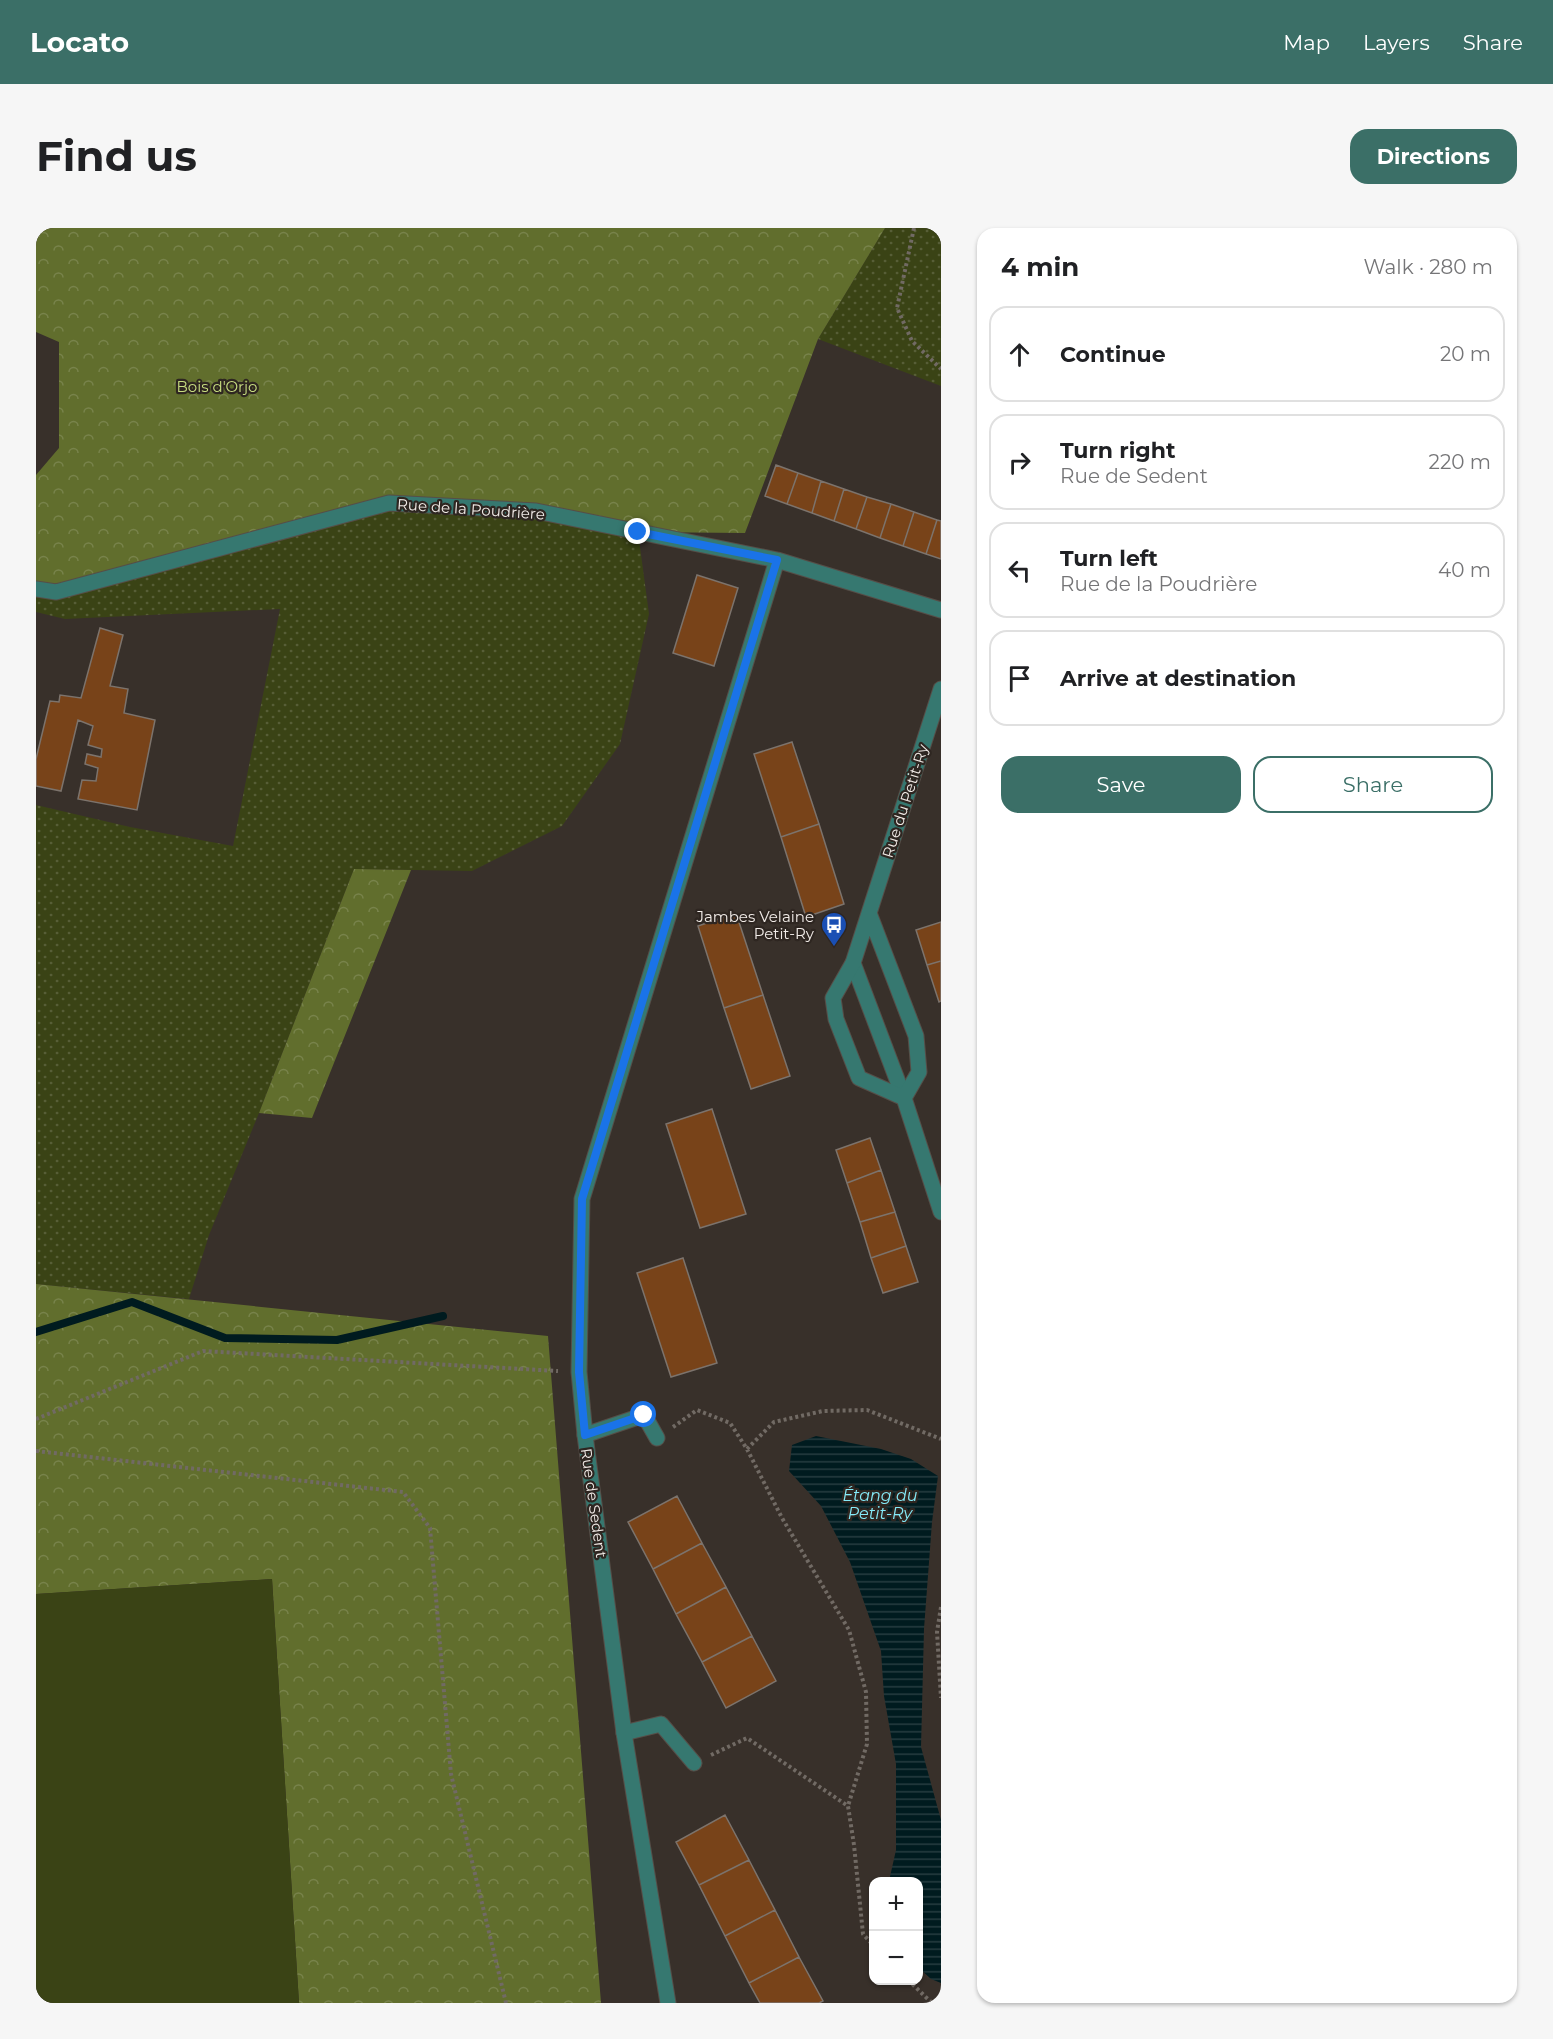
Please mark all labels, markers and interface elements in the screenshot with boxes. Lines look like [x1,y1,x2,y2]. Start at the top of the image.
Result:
text: Locato [30,25,129,59]
text: Map [1283,30,1330,55]
text: Layers [1363,30,1430,55]
text: Share [1463,30,1523,55]
button: Directions [1350,129,1517,184]
text: Find us [36,130,197,182]
text: 4 min [1001,251,1079,283]
text: Walk · 280 m [1363,255,1493,279]
icon: ahead [1003,338,1036,371]
text: Continue [1060,341,1166,368]
text: 20 m [1440,342,1491,366]
park label: Bois d'Orjo [176,377,258,396]
text: Turn right [1060,437,1175,464]
icon: right [1003,446,1036,479]
text: 220 m [1429,450,1491,474]
text: Rue de Sedent [1060,464,1208,488]
street label: Rue de la Poudrière [397,494,545,524]
route end [624,518,650,544]
text: Turn left [1060,545,1158,572]
icon: left [1003,554,1036,587]
text: 40 m [1438,558,1491,582]
text: Rue de la Poudrière [1060,572,1257,596]
icon: arrive [1003,662,1036,695]
text: Arrive at destination [1060,665,1296,692]
street label: Rue du Petit-Ry [878,741,933,860]
button: Save [1001,756,1241,813]
button: Share [1253,756,1493,813]
place label: Jambes Velaine Petit-Ry [695,907,815,943]
bus stop icon: Jambes Velaine Petit-Ry [819,910,849,948]
route start [630,1401,656,1427]
street label: Rue de Sedent [577,1447,611,1559]
water label: Étang du Petit-Ry [842,1486,918,1523]
map controls [869,1877,923,1985]
button: + [869,1877,923,1931]
button: − [869,1931,923,1985]

